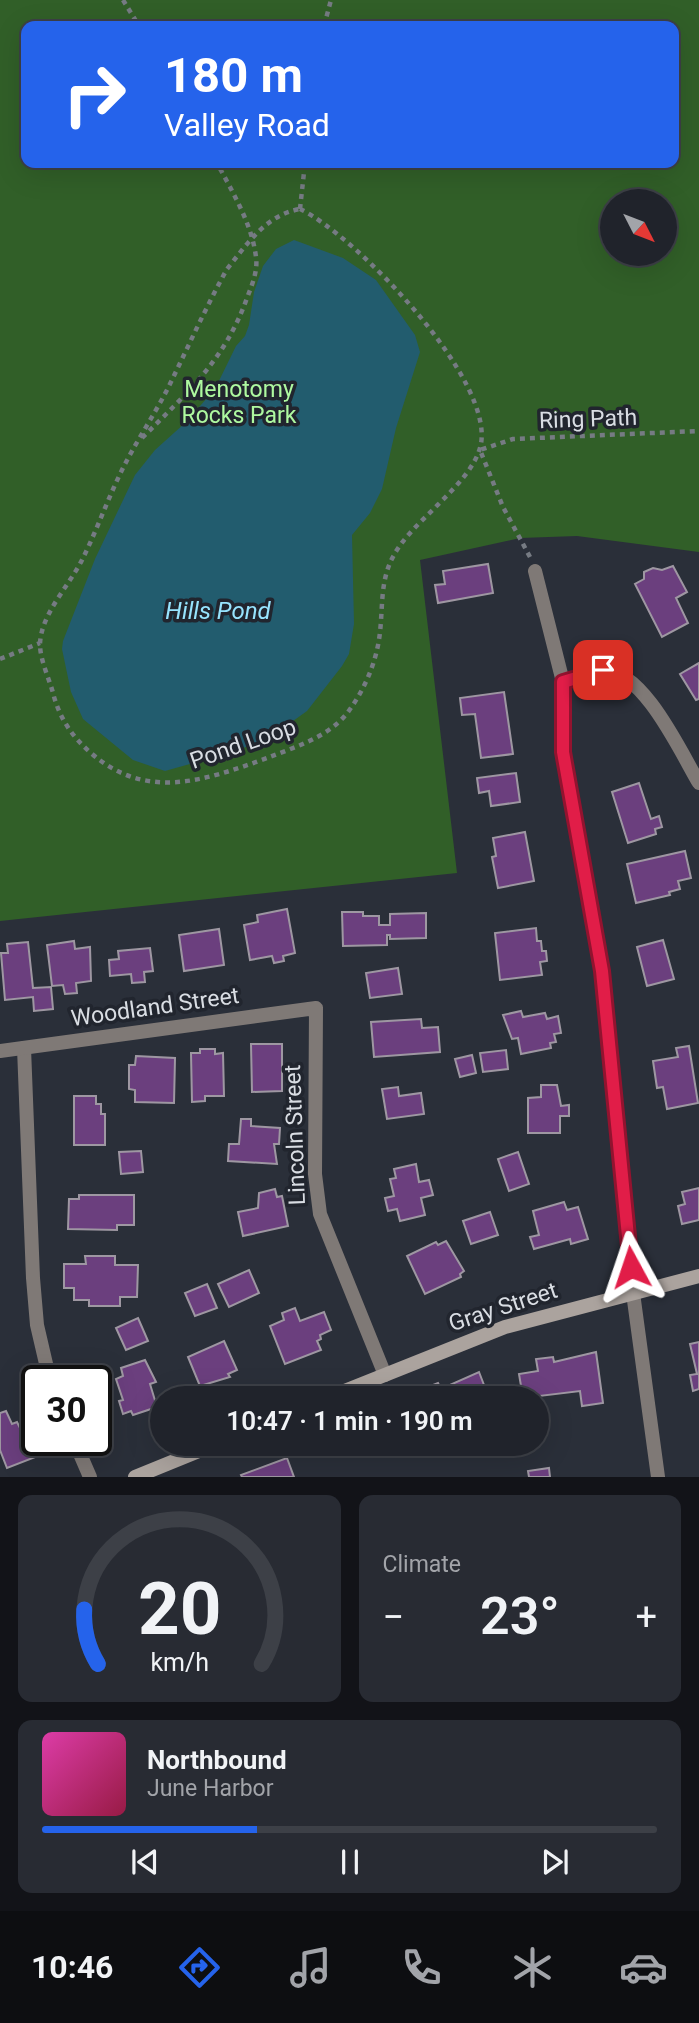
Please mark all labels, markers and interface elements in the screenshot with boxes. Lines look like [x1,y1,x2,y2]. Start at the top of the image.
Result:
text: 180 m [164,47,303,104]
icon: right [49,49,140,140]
text: Valley Road [164,106,330,144]
north arrow [600,189,677,266]
map controls [600,189,677,266]
park label: Menotomy Rocks Park [182,376,297,429]
street label: Ring Path [538,404,638,434]
water label: Hills Pond [165,597,272,625]
pin [573,640,633,700]
icon: arrive [584,651,622,689]
street label: Pond Loop [186,713,300,775]
street label: Woodland Street [69,982,241,1032]
street label: Lincoln Street [279,1064,311,1206]
position arrow [594,1230,668,1304]
street label: Gray Street [445,1277,561,1337]
speed limit sign: 30 [21,1365,112,1456]
text: 10:47 · 1 min · 190 m [226,1406,473,1436]
text: Climate [383,1551,461,1578]
text: 20 [137,1567,221,1653]
text: 23° [480,1586,560,1647]
text: − [383,1595,404,1639]
text: + [635,1595,657,1639]
text: km/h [150,1648,209,1677]
text: Northbound [147,1745,287,1775]
text: June Harbor [147,1775,274,1802]
icon: previous [126,1843,164,1881]
icon: pause [331,1843,369,1881]
icon: next [536,1843,574,1881]
icon: directions [175,1943,224,1992]
icon: music [286,1943,335,1992]
icon: phone [397,1943,446,1992]
icon: climate [508,1943,557,1992]
icon: car [619,1943,668,1992]
text: 10:46 [31,1948,113,1986]

